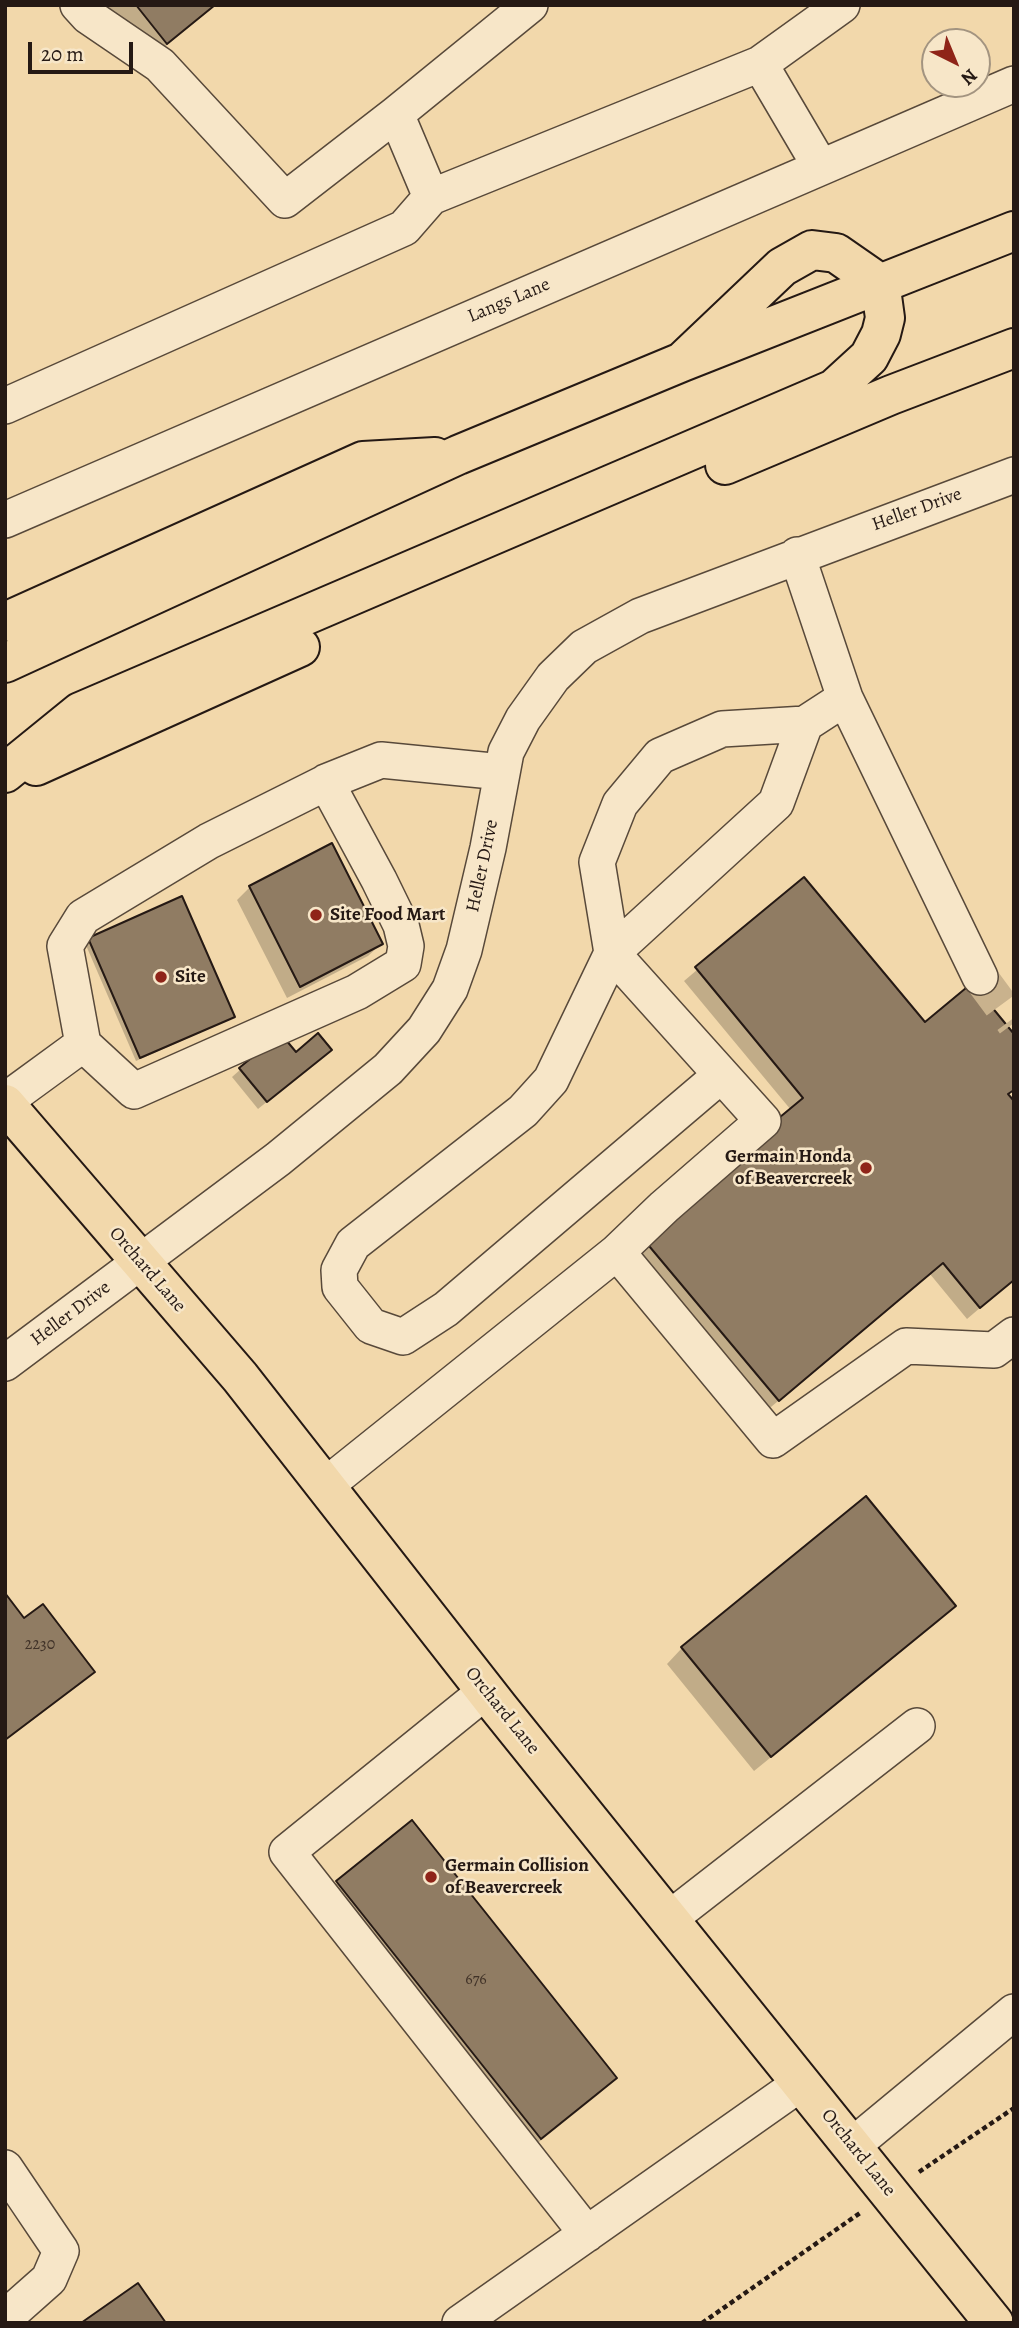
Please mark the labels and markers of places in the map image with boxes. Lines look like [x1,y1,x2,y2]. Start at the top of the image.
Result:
place label: Site Food Mart [330,904,445,926]
marker: Site Food Mart [308,907,324,923]
place label: Site [175,966,206,988]
marker: Site [153,969,169,985]
place label: Germain Honda of Beavercreek [725,1146,852,1190]
marker: Germain Honda of Beavercreek [858,1160,874,1176]
place label: Germain Collision of Beavercreek [445,1855,589,1899]
marker: Germain Collision of Beavercreek [423,1869,439,1885]

